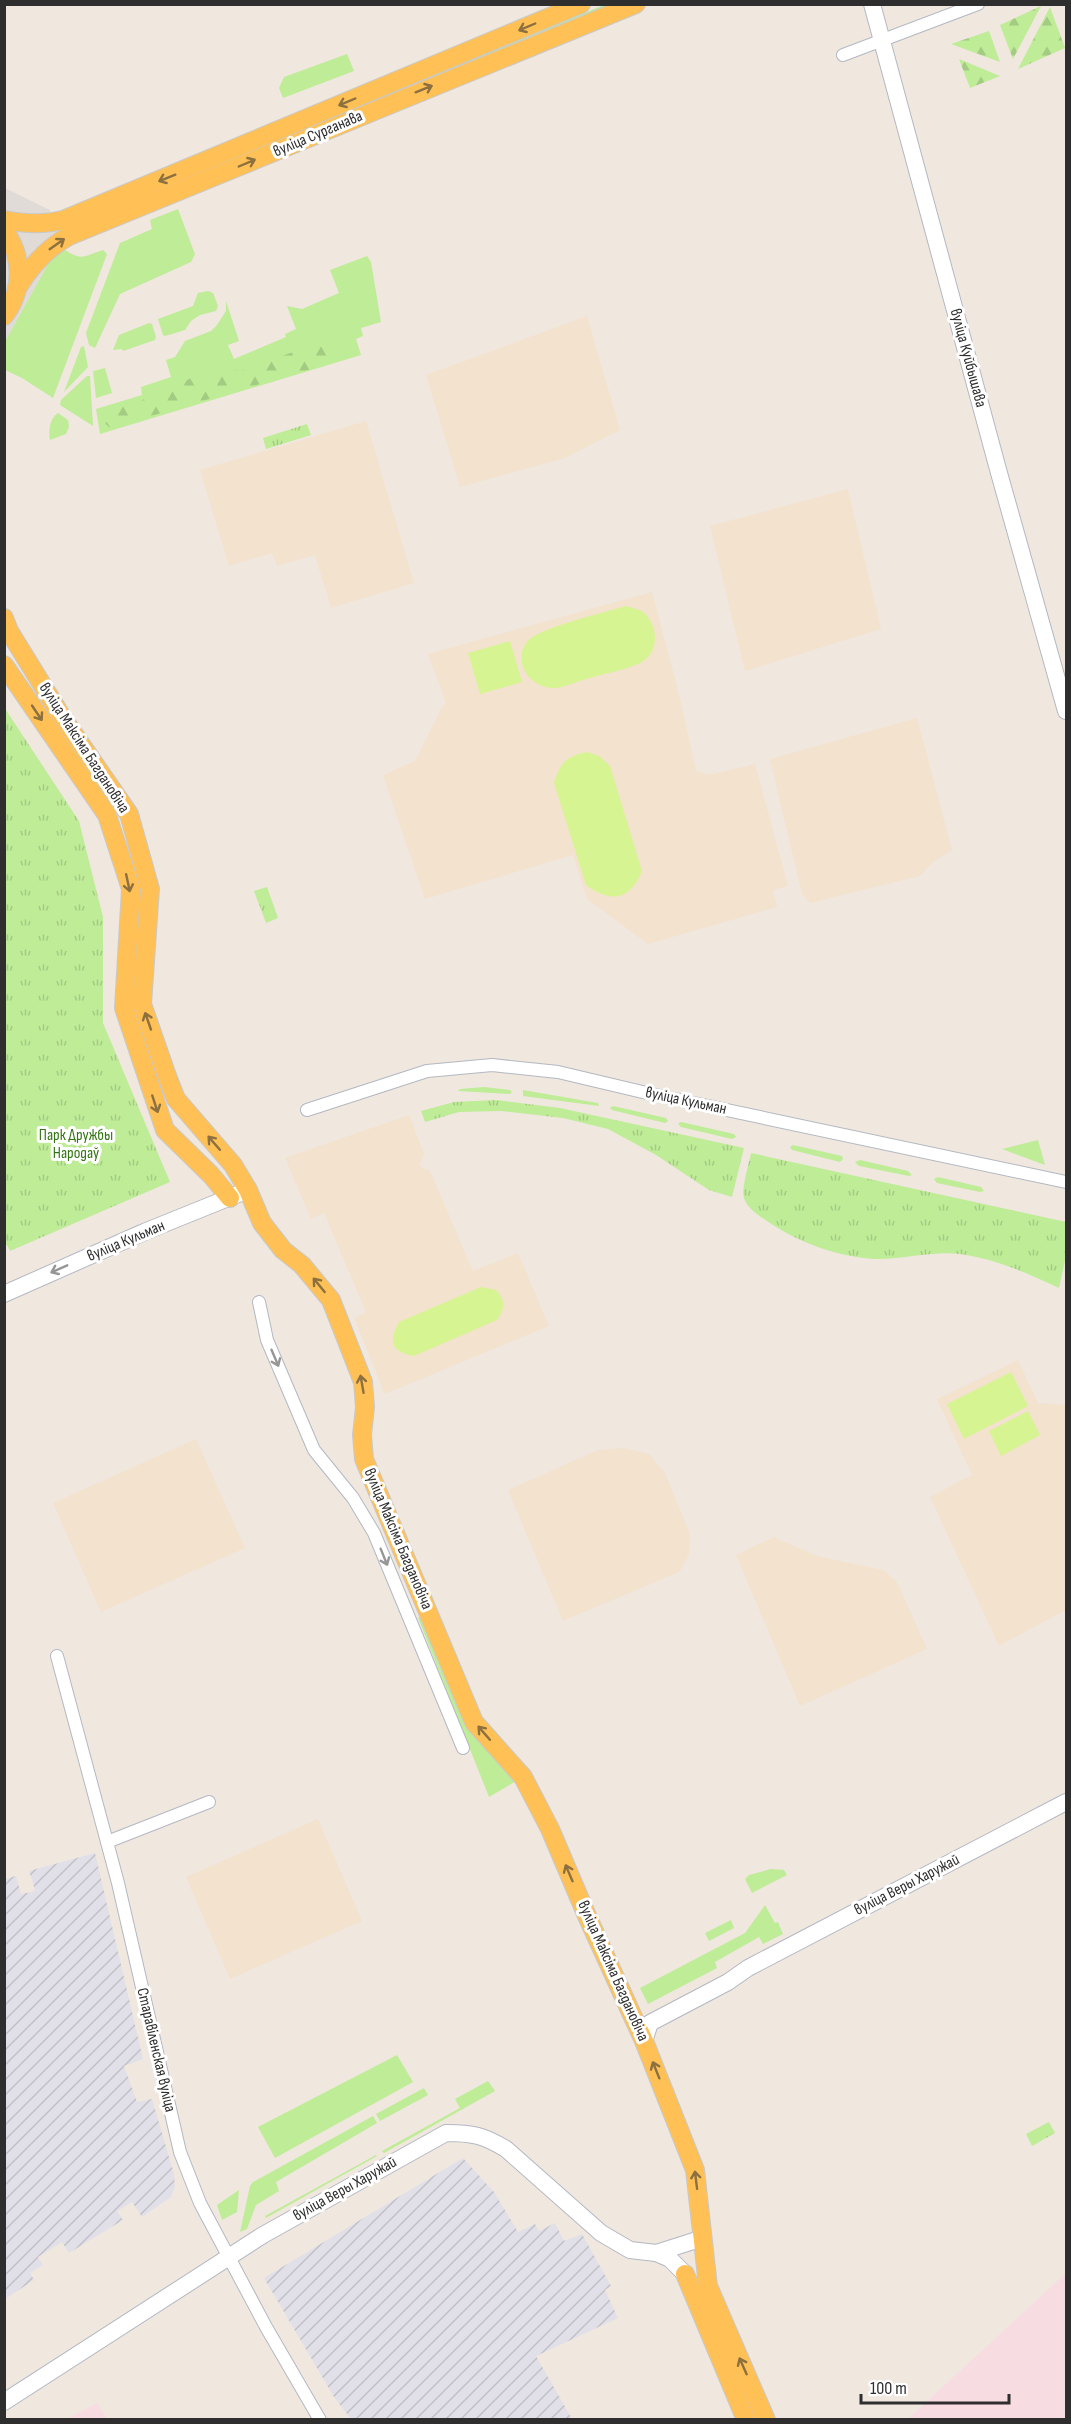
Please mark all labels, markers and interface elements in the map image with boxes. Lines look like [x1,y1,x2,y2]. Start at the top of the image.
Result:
one-way arrow [518,22,537,33]
one-way arrow [414,83,433,94]
one-way arrow [339,97,357,108]
street label: вуліца Сурганава [271,107,365,161]
one-way arrow [237,157,255,168]
one-way arrow [159,173,177,184]
one-way arrow [48,238,64,250]
street label: вуліца Куйбышава [946,307,990,409]
street label: вуліца Максіма Багдановіча [35,679,133,817]
one-way arrow [31,704,43,721]
one-way arrow [123,873,134,892]
one-way arrow [142,1012,153,1031]
street label: вуліца Кульман [644,1083,728,1119]
one-way arrow [151,1094,162,1113]
park label: Парк Дружбы Народаў [39,1126,113,1163]
one-way arrow [207,1135,221,1150]
street label: вуліца Кульман [84,1216,168,1266]
one-way arrow [51,1264,69,1275]
one-way arrow [312,1277,325,1293]
one-way arrow [270,1349,281,1367]
one-way arrow [356,1375,367,1395]
street label: вуліца Максіма Багдановіча [360,1466,436,1612]
one-way arrow [379,1547,390,1566]
one-way arrow [477,1726,491,1741]
street label: вуліца Веры Харужай [851,1850,963,1920]
one-way arrow [563,1864,574,1882]
street label: вуліца Максіма Багдановіча [573,1898,653,2044]
street label: Старавіленская вуліца [132,1986,180,2114]
one-way arrow [650,2061,661,2080]
street label: вуліца Веры Харужай [290,2153,400,2225]
one-way arrow [691,2170,702,2190]
one-way arrow [737,2357,748,2375]
scale bar [861,2367,1010,2405]
text: 100 m [870,2378,907,2399]

